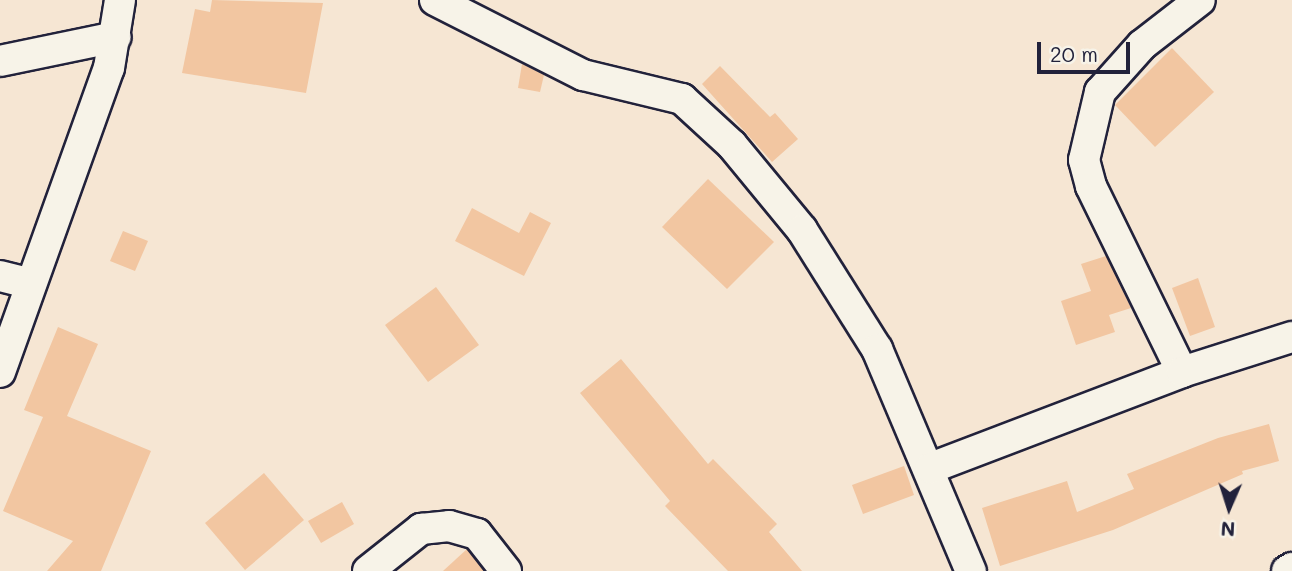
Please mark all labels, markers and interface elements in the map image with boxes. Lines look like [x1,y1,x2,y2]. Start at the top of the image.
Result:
scale bar [1040,28,1133,72]
text: 20 m [1050,40,1098,67]
north arrow [1194,473,1264,543]
text: N [1220,517,1236,542]

